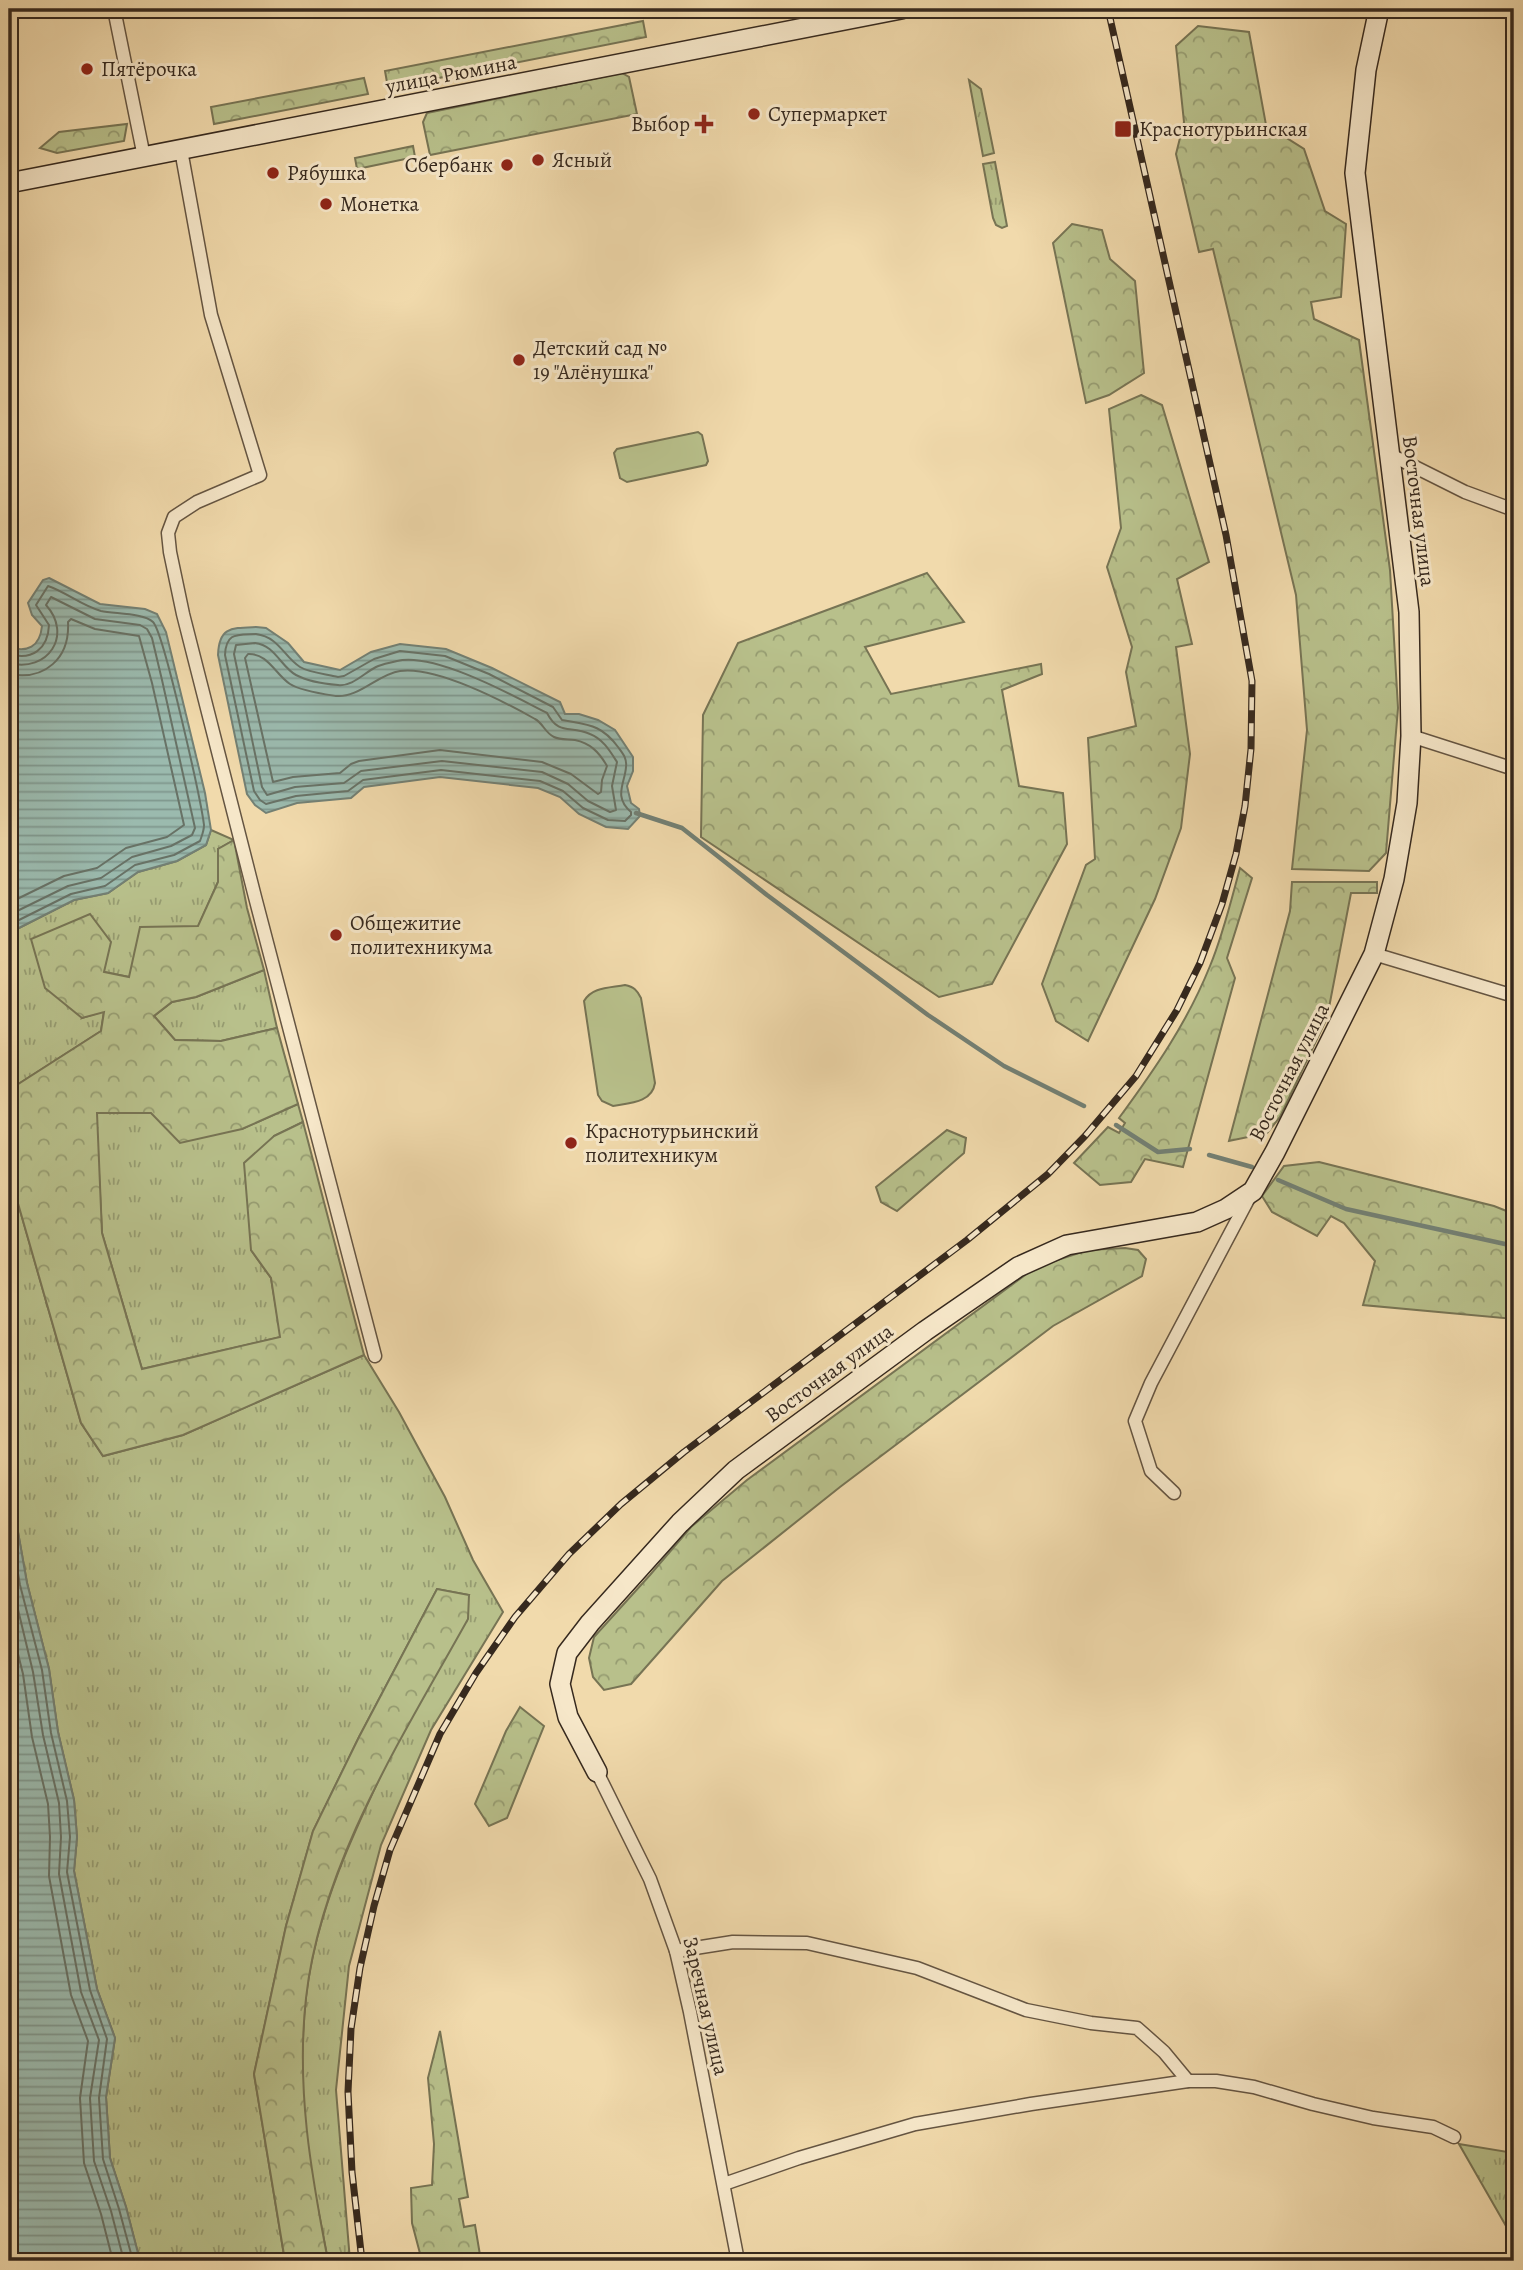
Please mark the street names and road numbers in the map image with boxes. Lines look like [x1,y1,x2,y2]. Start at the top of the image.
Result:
street label: улица Рюмина [382,48,519,101]
street label: Восточная улица [1396,434,1442,588]
street label: Восточная улица [1242,998,1336,1146]
street label: Восточная улица [759,1317,899,1429]
street label: Заречная улица [676,1934,736,2078]

